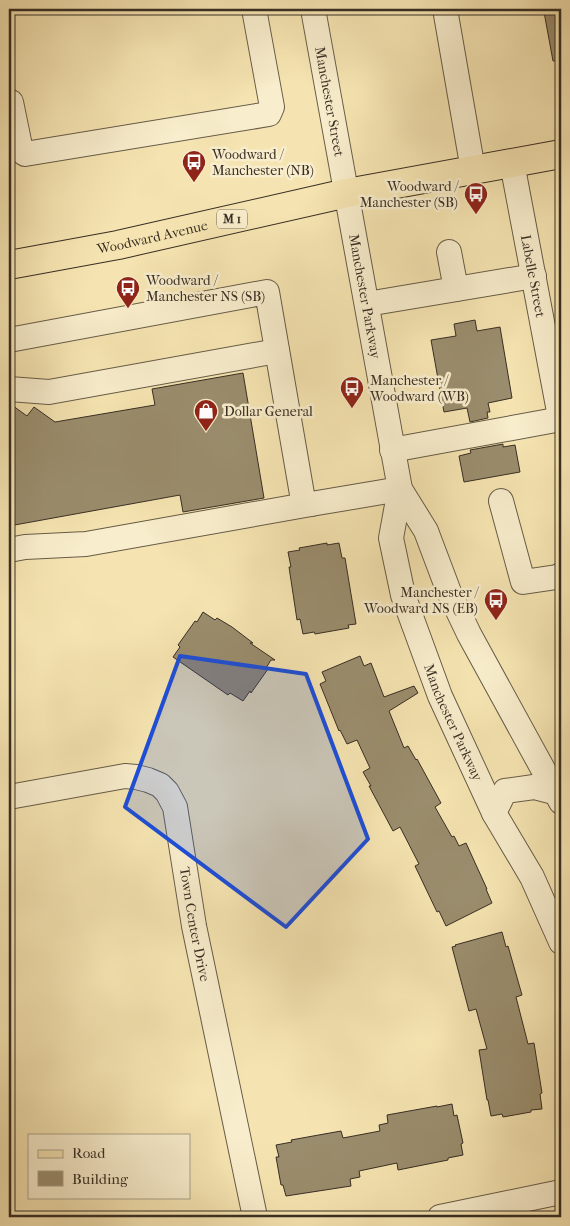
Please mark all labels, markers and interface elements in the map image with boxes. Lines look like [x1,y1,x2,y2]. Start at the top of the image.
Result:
street label: Manchester Street [311,45,348,158]
place label: Woodward / Manchester (NB) [211,146,314,179]
bus stop icon: Woodward / Manchester (NB) [181,149,207,183]
place label: Woodward / Manchester (SB) [360,178,460,211]
bus stop icon: Woodward / Manchester (SB) [463,181,489,215]
road number: M 1 [217,210,247,228]
street label: Woodward Avenue [95,216,209,257]
street label: Manchester Parkway [345,233,385,360]
street label: Labelle Street [517,233,550,319]
place label: Woodward / Manchester NS (SB) [145,272,265,305]
bus stop icon: Woodward / Manchester NS (SB) [115,275,141,309]
place label: Manchester / Woodward (WB) [369,372,469,405]
bus stop icon: Manchester / Woodward (WB) [339,375,365,409]
shop icon: Dollar General [193,398,219,432]
place label: Dollar General [224,403,313,420]
place label: Manchester / Woodward NS (EB) [363,584,480,617]
bus stop icon: Manchester / Woodward NS (EB) [483,587,509,621]
street label: Manchester Parkway [420,661,487,784]
street label: Town Center Drive [176,866,214,983]
legend [28,1134,190,1198]
text: Road [72,1144,106,1162]
text: Building [72,1170,129,1188]

